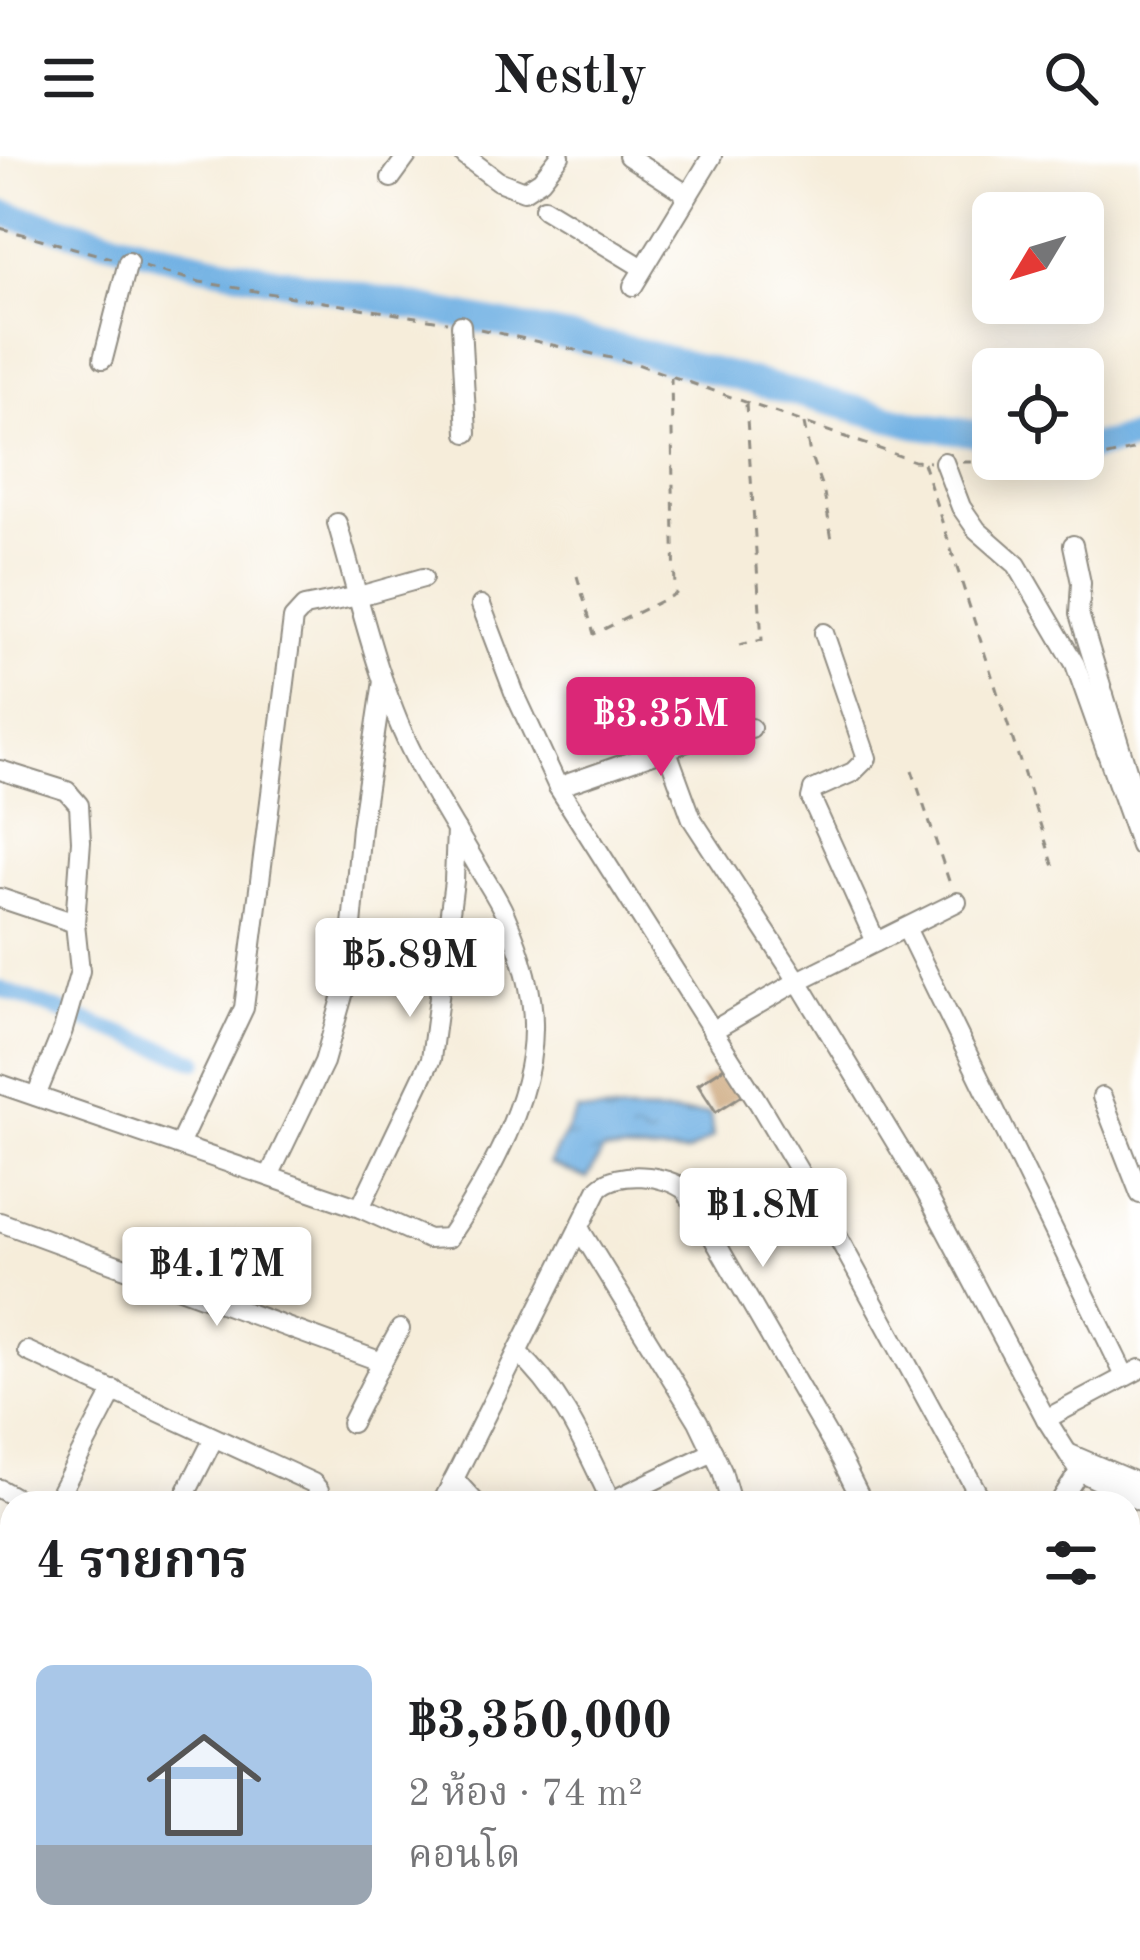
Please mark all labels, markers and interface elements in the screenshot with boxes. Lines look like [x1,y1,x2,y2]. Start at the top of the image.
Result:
icon: menu [36,45,102,111]
icon: search [1038,45,1104,111]
text: Nestly [493,51,647,105]
north arrow [972,192,1104,324]
map controls [972,192,1104,480]
button: locate [972,348,1104,480]
pin: ฿3.35M [563,677,759,779]
text: ฿3.35M [593,696,729,735]
pin: ฿5.89M [312,918,508,1020]
text: ฿5.89M [342,937,478,976]
pin: ฿1.8M [679,1168,847,1270]
text: ฿1.8M [707,1187,819,1226]
pin: ฿4.17M [119,1227,315,1329]
text: ฿4.17M [149,1246,285,1285]
icon: filters [1038,1530,1104,1596]
text: 4 รายการ [36,1538,248,1589]
text: ฿3,350,000 [408,1698,672,1749]
icon: home [132,1713,276,1857]
text: 2 ห้อง · 74 m² [408,1775,643,1814]
text: คอนโด [408,1837,521,1876]

